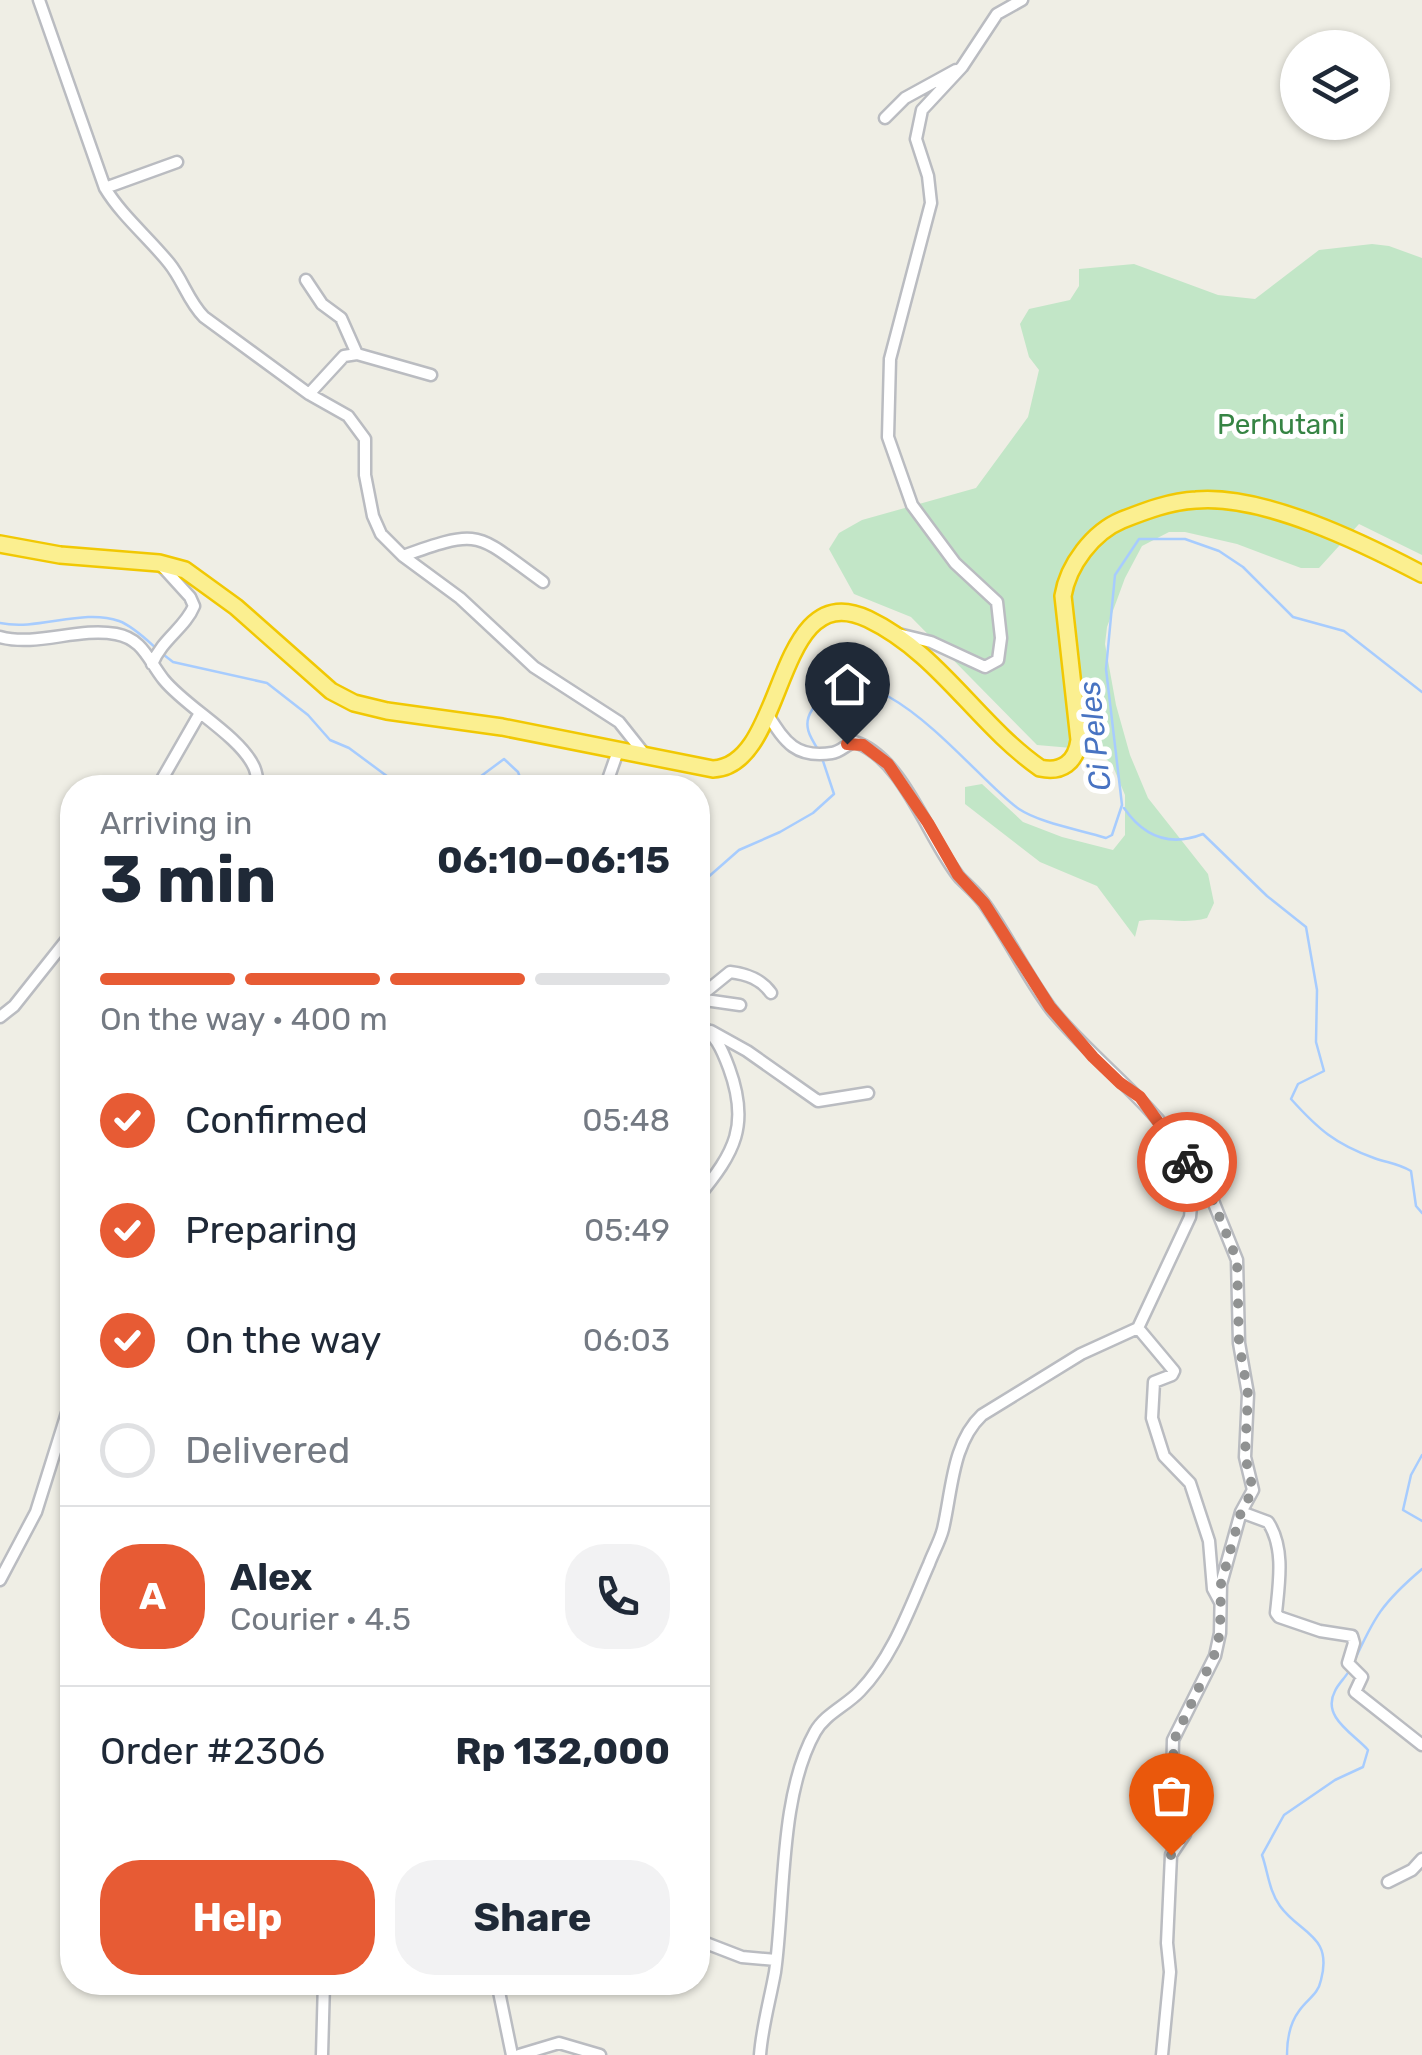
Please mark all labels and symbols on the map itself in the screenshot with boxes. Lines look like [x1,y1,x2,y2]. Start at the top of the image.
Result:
park label: Perhutani [1217,408,1345,441]
pin [805,642,890,745]
water label: Ci Peles [1071,679,1119,793]
courier [1137,1112,1237,1212]
pin [1129,1753,1214,1856]

